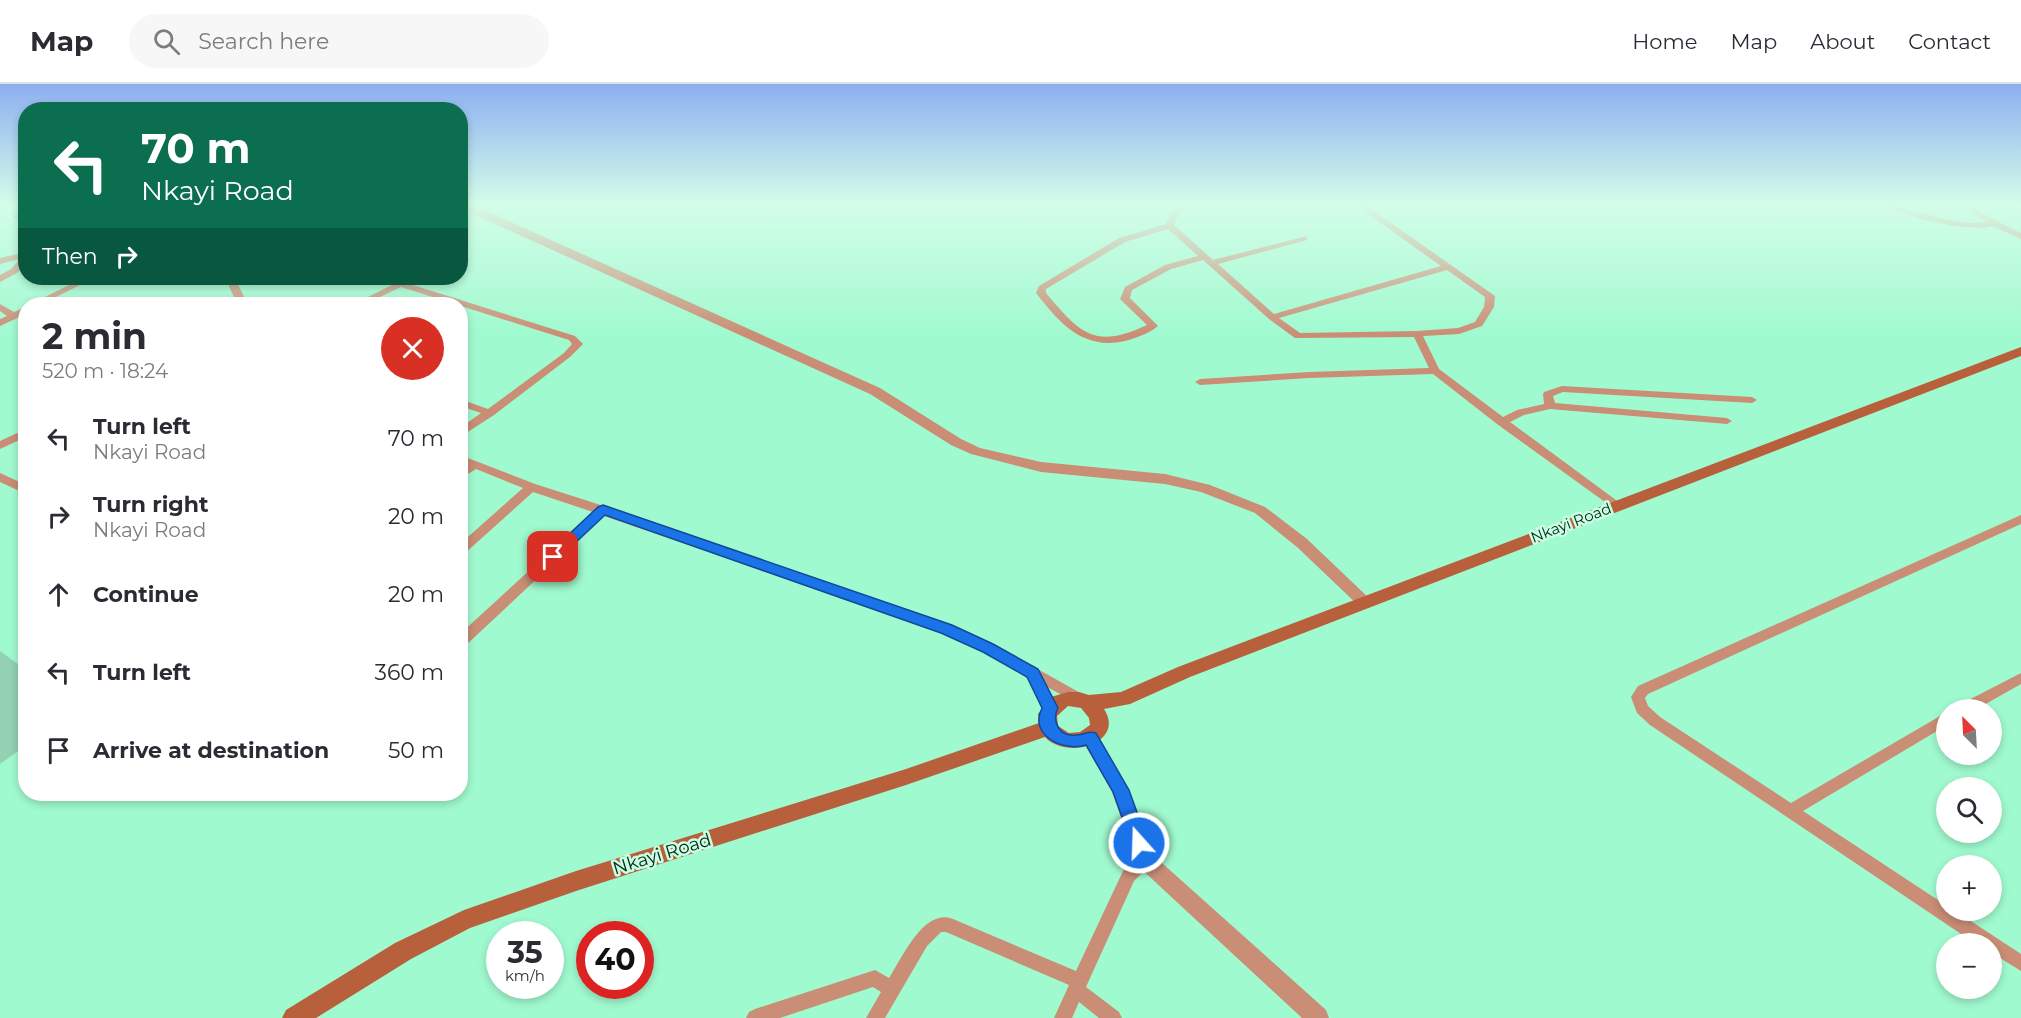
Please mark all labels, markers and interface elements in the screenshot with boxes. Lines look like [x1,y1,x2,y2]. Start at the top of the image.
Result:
search box [129,14,549,68]
text: Map [30,24,93,58]
icon: search [150,25,183,58]
text: Search here [198,28,329,55]
text: Home [1632,29,1697,54]
text: Map [1730,29,1777,54]
text: About [1810,29,1875,54]
text: Contact [1908,29,1991,54]
text: 70 m [141,122,251,174]
icon: left [42,126,120,204]
text: Nkayi Road [141,174,294,207]
icon: right [110,240,143,273]
text: Then [42,243,98,270]
text: 2 min [42,314,147,358]
button: close [381,317,444,380]
text: 520 m · 18:24 [42,359,168,383]
text: Turn left [93,413,191,440]
icon: left [42,422,75,455]
text: 70 m [388,425,444,452]
text: Nkayi Road [93,440,206,464]
text: Turn right [93,491,208,518]
street label: Nkayi Road [1528,498,1614,547]
icon: right [42,500,75,533]
text: 20 m [388,503,444,530]
text: Nkayi Road [93,518,206,542]
pin [527,531,578,582]
icon: arrive [536,540,569,573]
icon: ahead [42,578,75,611]
text: Continue [93,581,199,608]
text: 20 m [388,581,444,608]
icon: left [42,656,75,689]
text: Turn left [93,659,191,686]
text: 360 m [375,659,444,686]
north arrow [1936,699,2002,765]
map controls [1936,699,2002,999]
icon: arrive [42,734,75,767]
text: Arrive at destination [93,737,329,764]
text: 50 m [388,737,444,764]
button: search [1936,777,2002,843]
position arrow [1107,811,1171,875]
street label: Nkayi Road [610,829,714,879]
button: + [1936,855,2002,921]
speed limit sign: 40 [576,921,654,999]
button: − [1936,933,2002,999]
text: 35 [507,934,543,971]
text: km/h [505,966,545,985]

